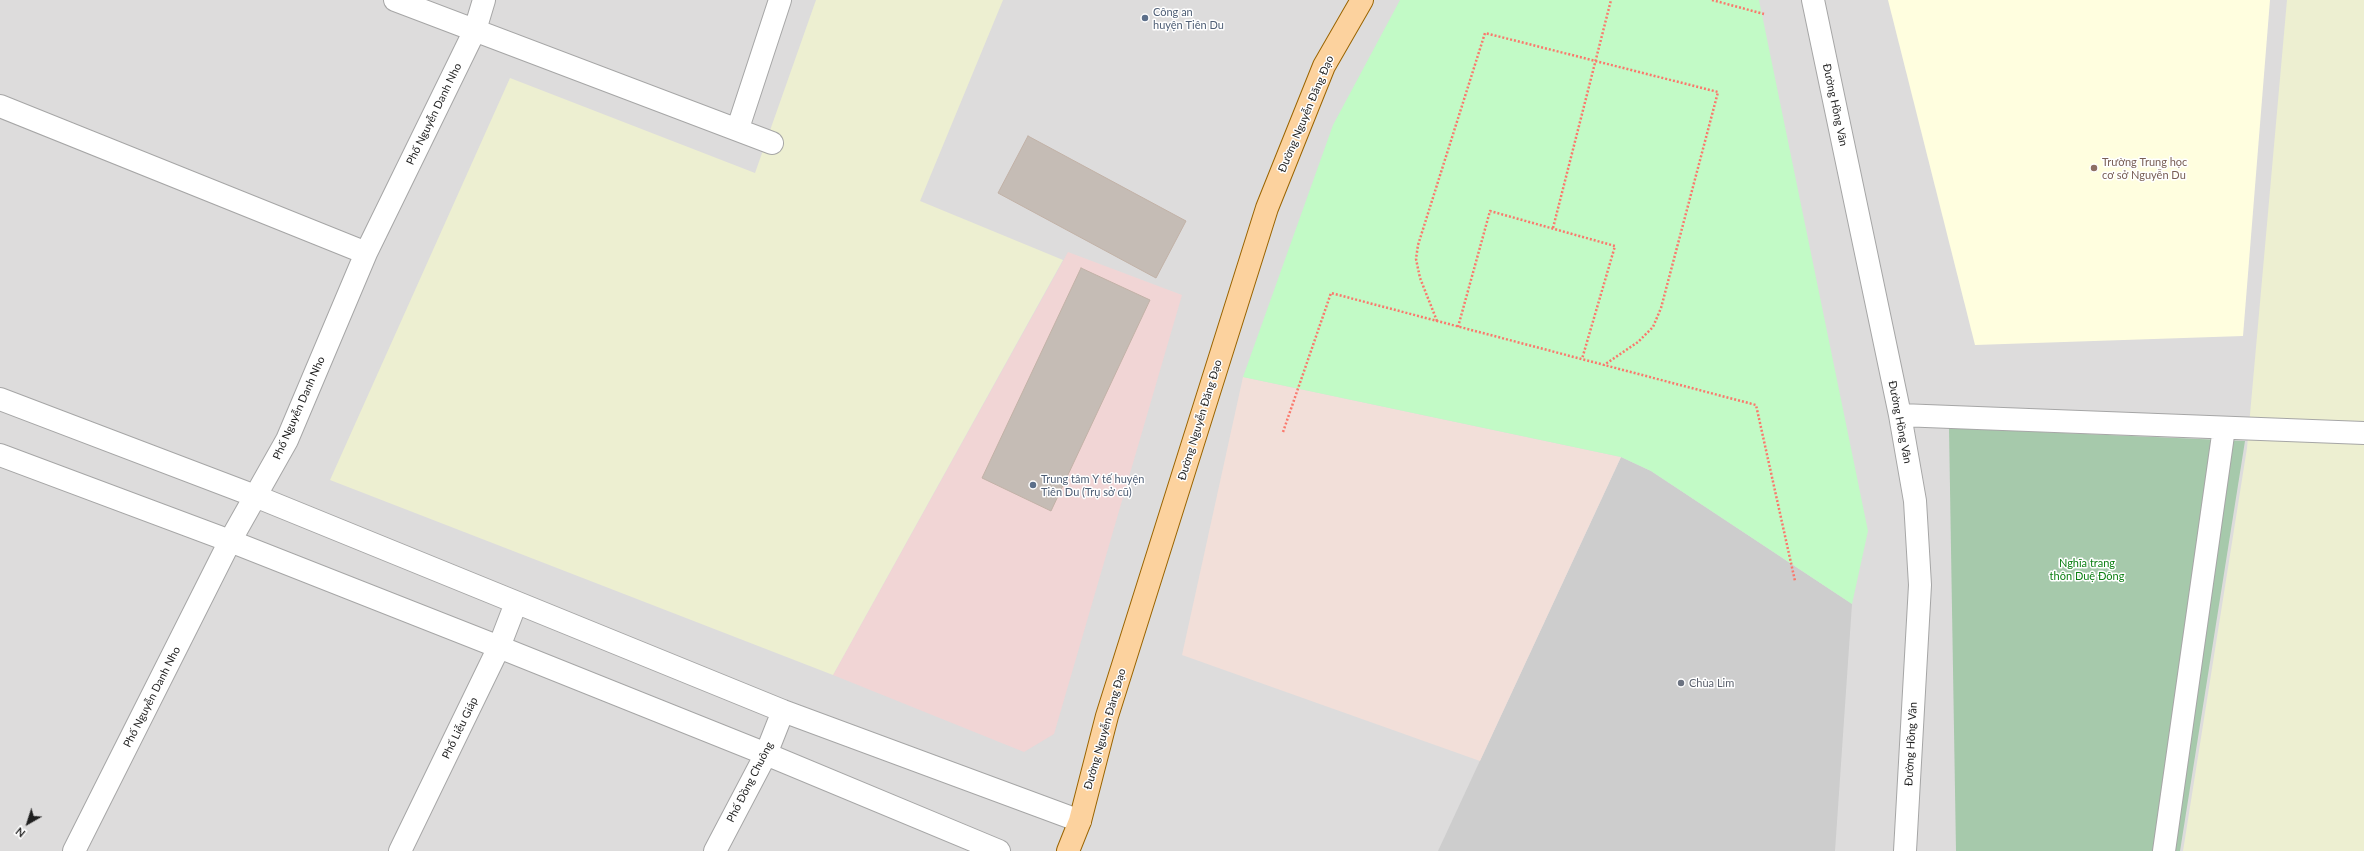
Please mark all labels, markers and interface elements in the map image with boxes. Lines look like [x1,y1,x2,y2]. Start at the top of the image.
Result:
place label: Công an huyện Tiên Du [1153,5,1224,31]
marker: Công an huyện Tiên Du [1140,13,1150,23]
street label: Đường Nguyễn Đăng Đạo [1275,54,1337,174]
street label: Phố Nguyễn Danh Nho [404,61,464,167]
street label: Đường Hồng Vân [1820,63,1850,147]
place label: Trường Trung học cơ sở Nguyễn Du [2102,155,2187,181]
marker: Trường Trung học cơ sở Nguyễn Du [2089,163,2099,173]
street label: Phố Nguyễn Danh Nho [270,354,328,462]
street label: Đường Nguyễn Đăng Đạo [1175,358,1225,482]
street label: Đường Hồng Vân [1886,379,1914,465]
place label: Trung tâm Y tế huyện Tiên Du (Trụ sở cũ) [1041,472,1144,498]
marker: Trung tâm Y tế huyện Tiên Du (Trụ sở cũ) [1028,480,1038,490]
park label: Nghĩa trang thôn Duệ Đông [2050,556,2124,582]
street label: Phố Nguyễn Danh Nho [121,644,183,750]
street label: Đường Nguyễn Đăng Đạo [1081,667,1129,791]
place label: Chùa Lim [1689,676,1734,690]
marker: Chùa Lim [1676,678,1686,688]
street label: Phố Liễu Giáp [439,695,481,761]
street label: Đường Hồng Vân [1902,702,1920,786]
street label: Phố Đồng Chuông [724,739,776,825]
north arrow [8,803,48,843]
text: N [13,825,28,840]

